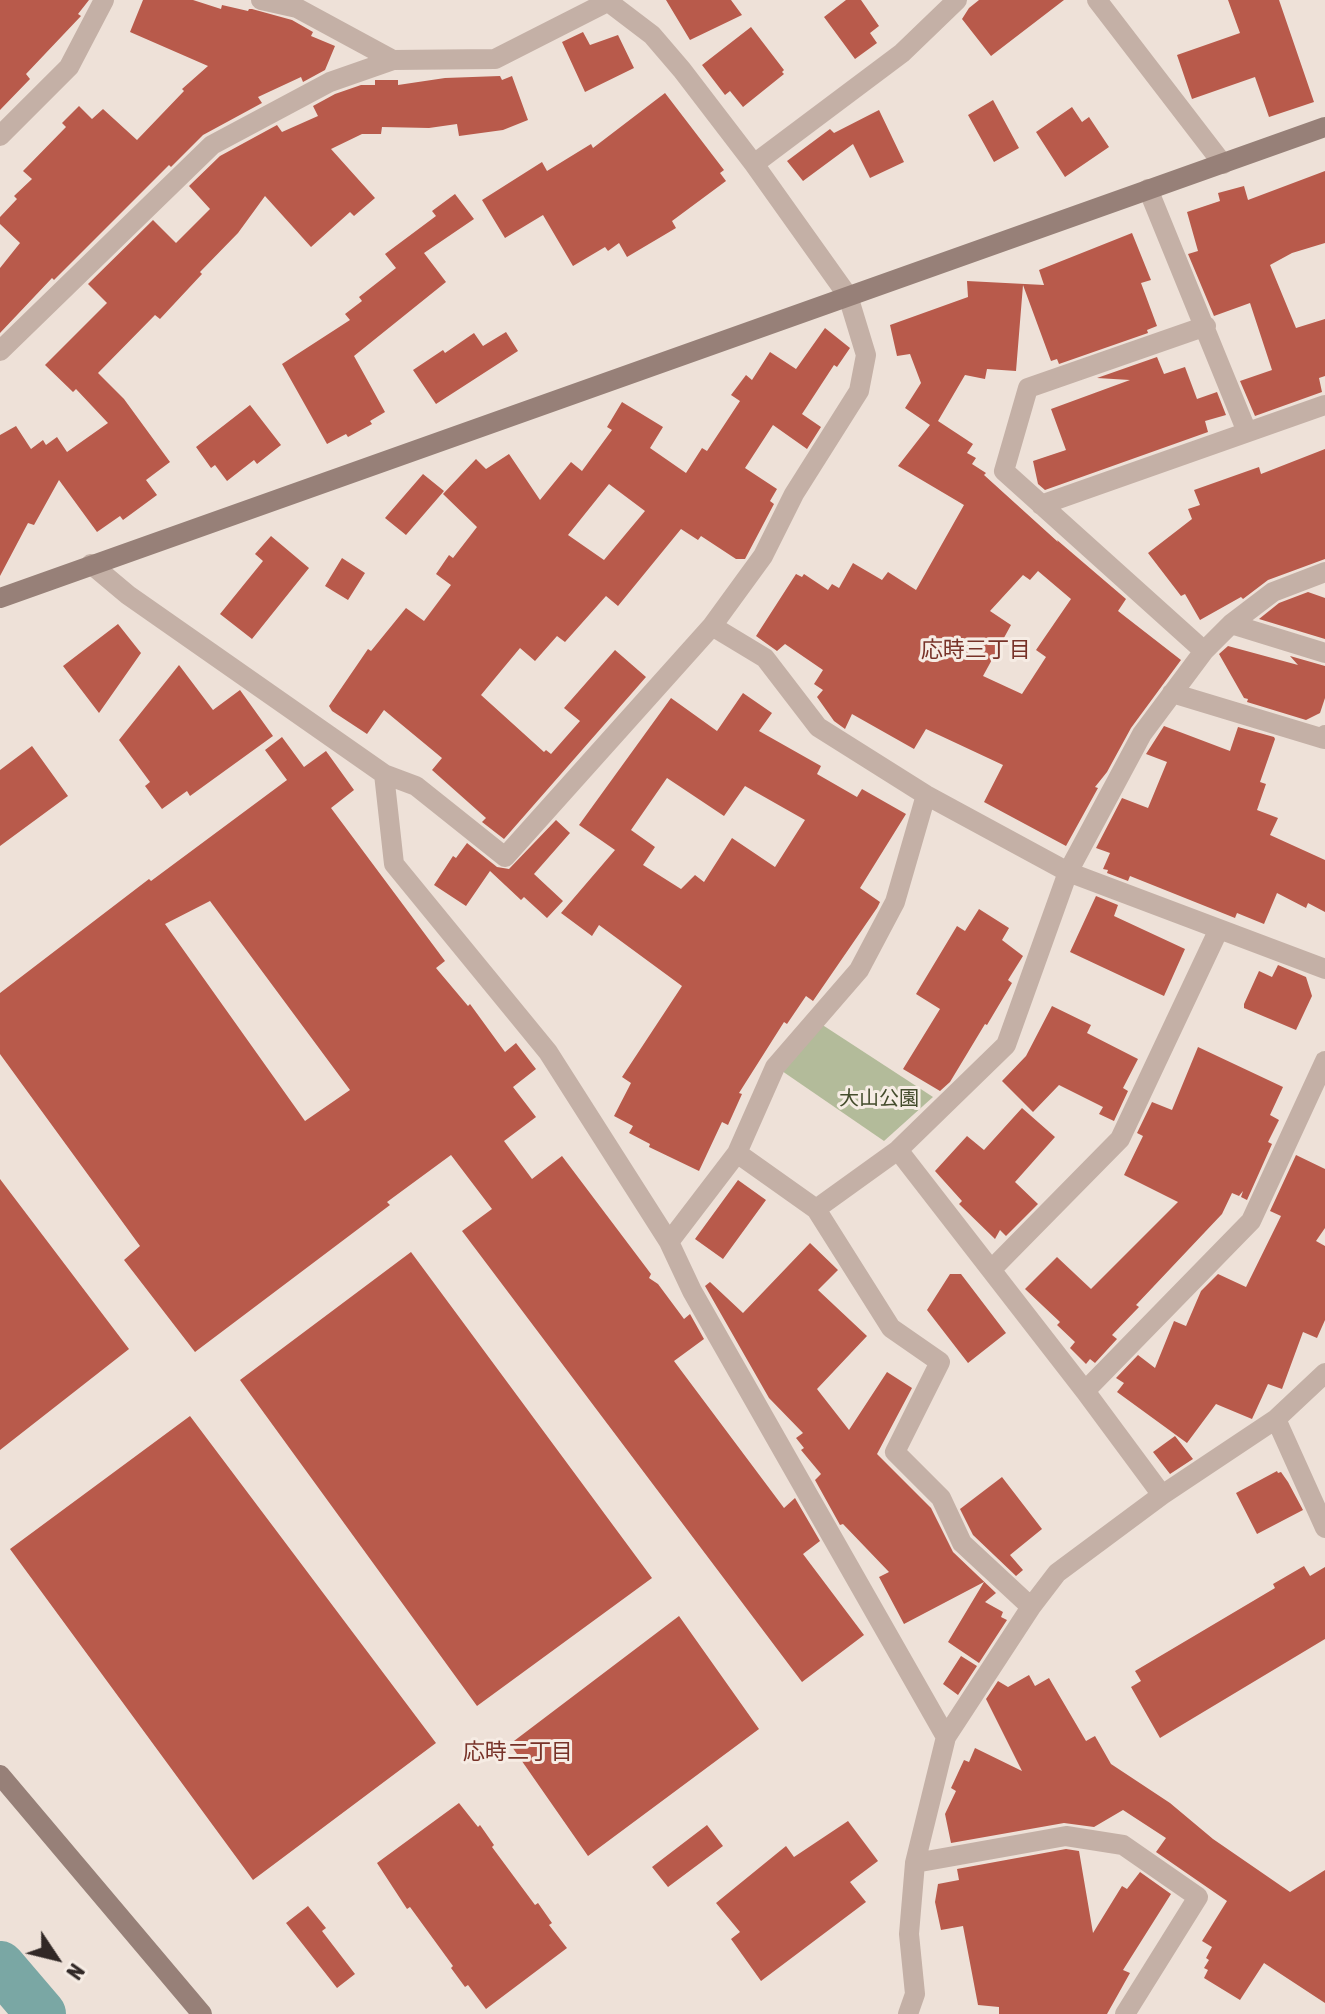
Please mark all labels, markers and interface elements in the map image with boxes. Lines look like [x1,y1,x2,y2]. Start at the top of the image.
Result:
district label: 応時三丁目 [921,637,1031,663]
park label: 大山公園 [839,1087,919,1111]
district label: 応時二丁目 [463,1739,573,1765]
north arrow [16,1918,96,1998]
text: N [61,1959,90,1985]

